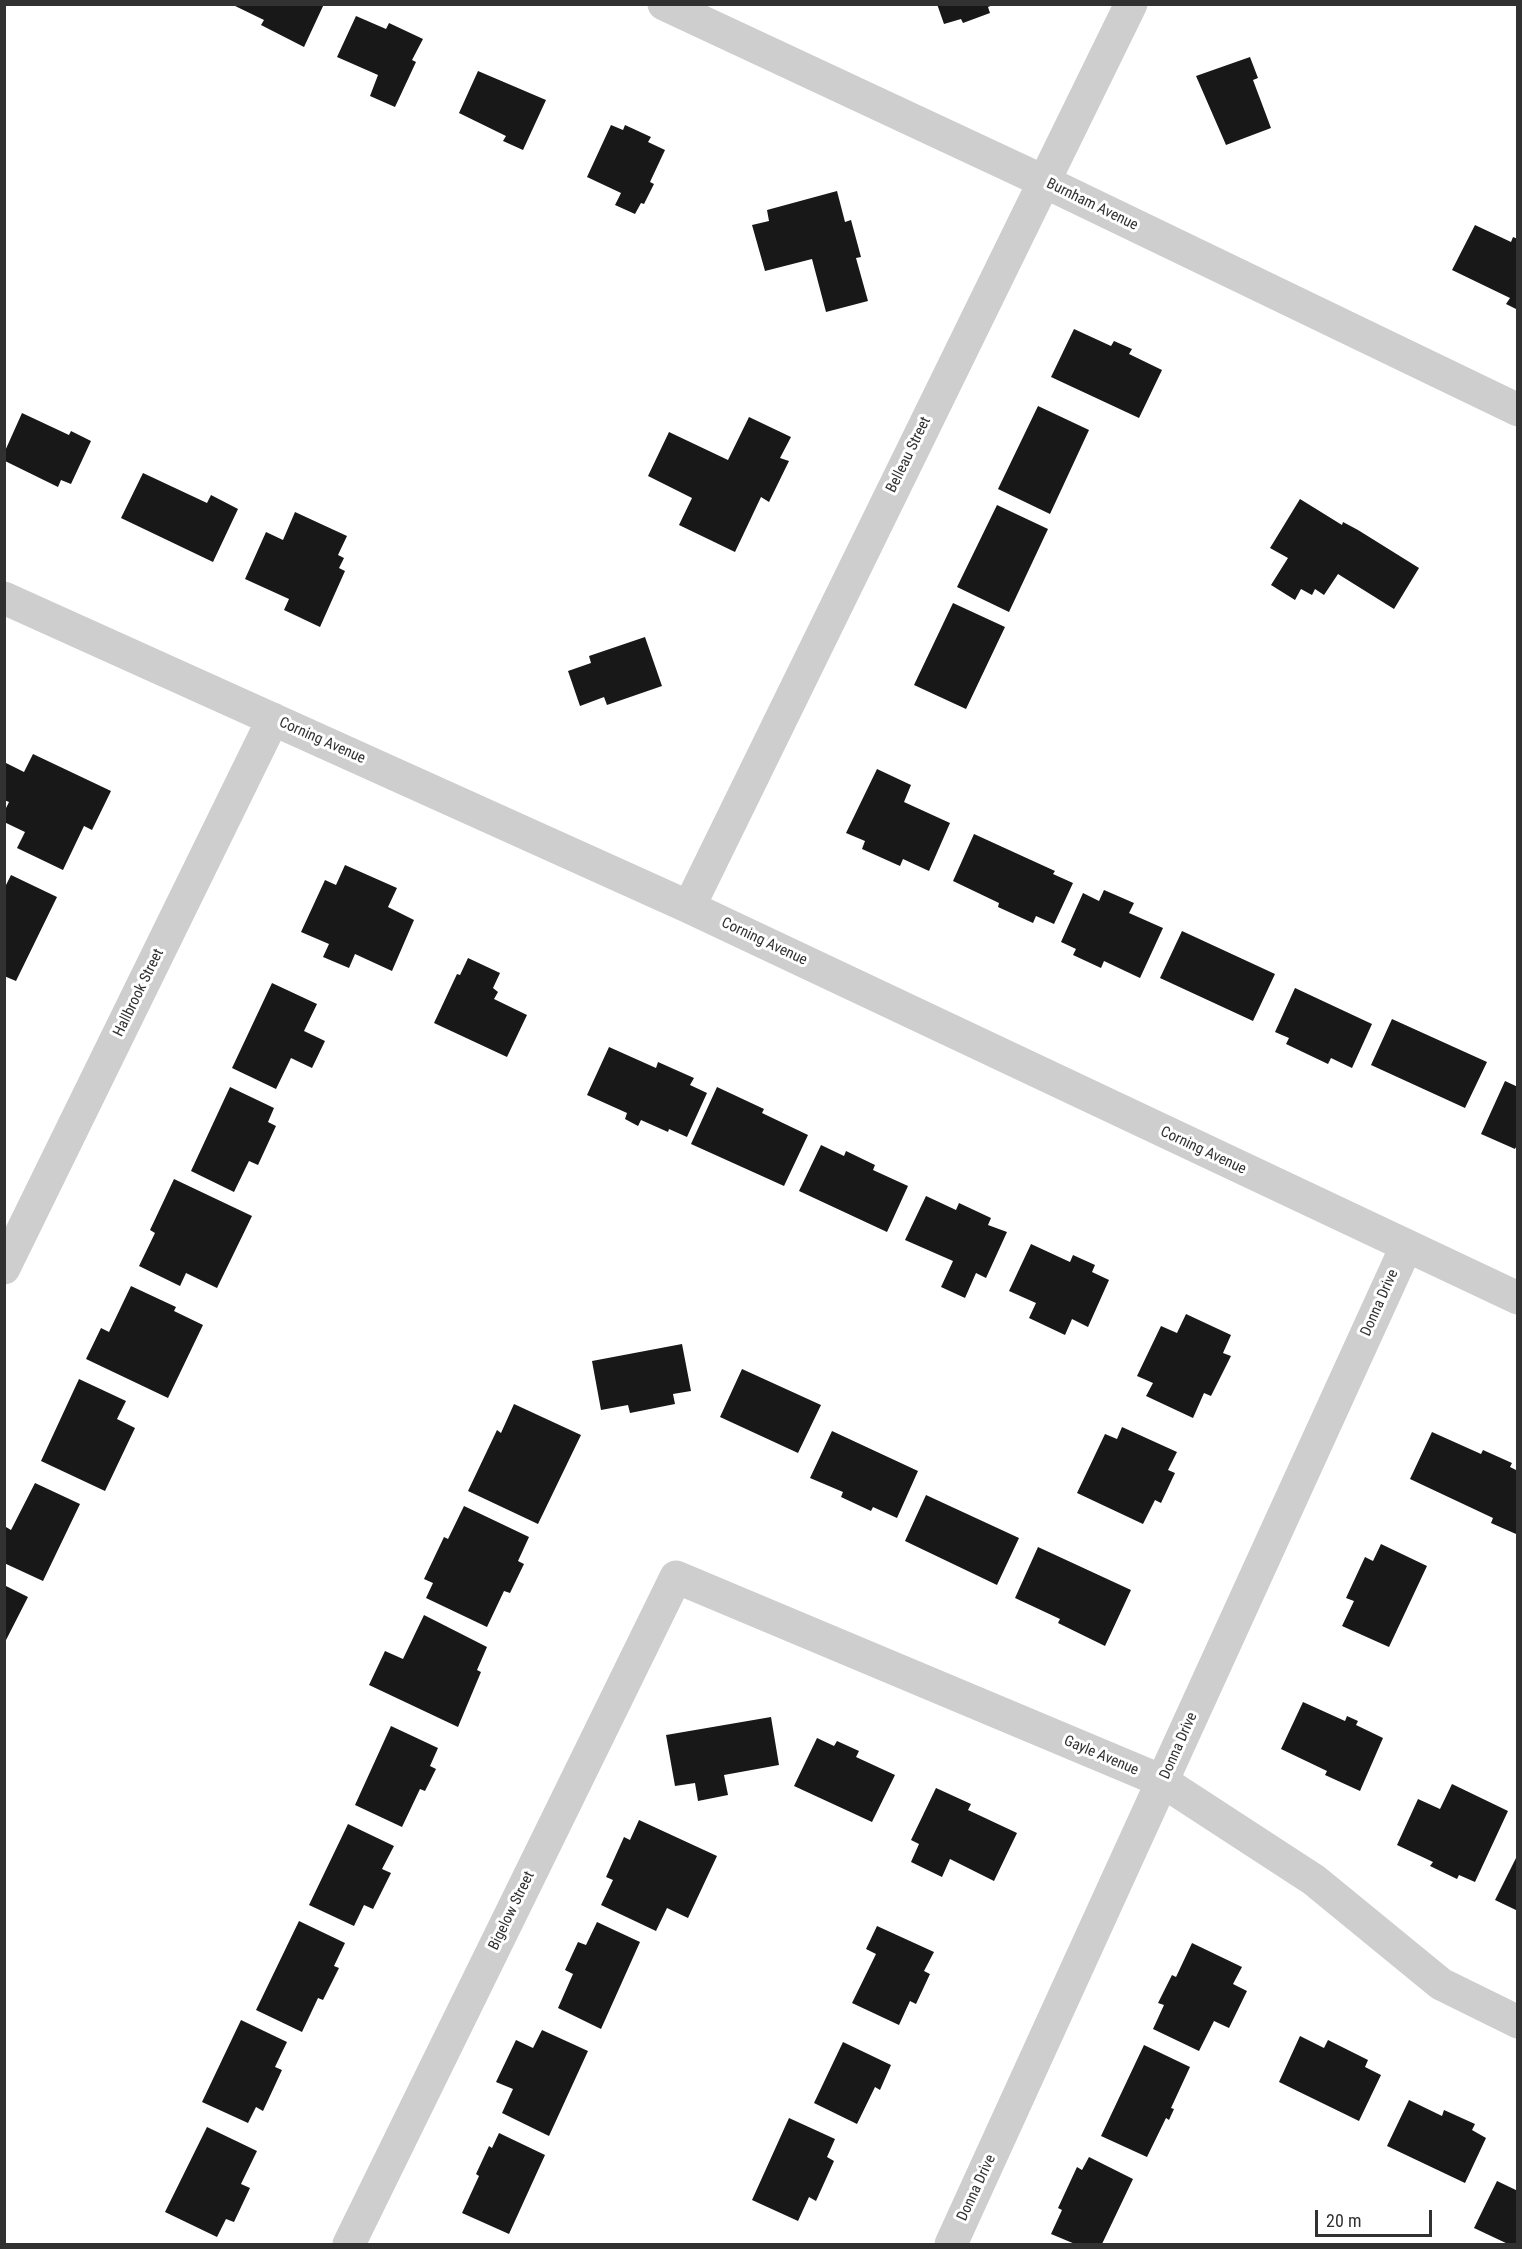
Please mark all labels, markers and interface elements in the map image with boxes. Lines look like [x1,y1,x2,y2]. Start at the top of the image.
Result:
street label: Burnham Avenue [1043,175,1141,235]
street label: Belleau Street [883,414,935,496]
street label: Corning Avenue [276,714,368,768]
street label: Corning Avenue [718,914,810,970]
street label: Hallbrook Street [110,946,168,1040]
street label: Corning Avenue [1157,1123,1249,1179]
street label: Donna Drive [1357,1267,1403,1339]
street label: Donna Drive [1156,1710,1202,1782]
street label: Gayle Avenue [1061,1732,1141,1780]
street label: Bigelow Street [485,1869,539,1953]
street label: Donna Drive [954,2152,1000,2224]
scale bar [1318,2198,1435,2236]
text: 20 m [1326,2210,1361,2231]

